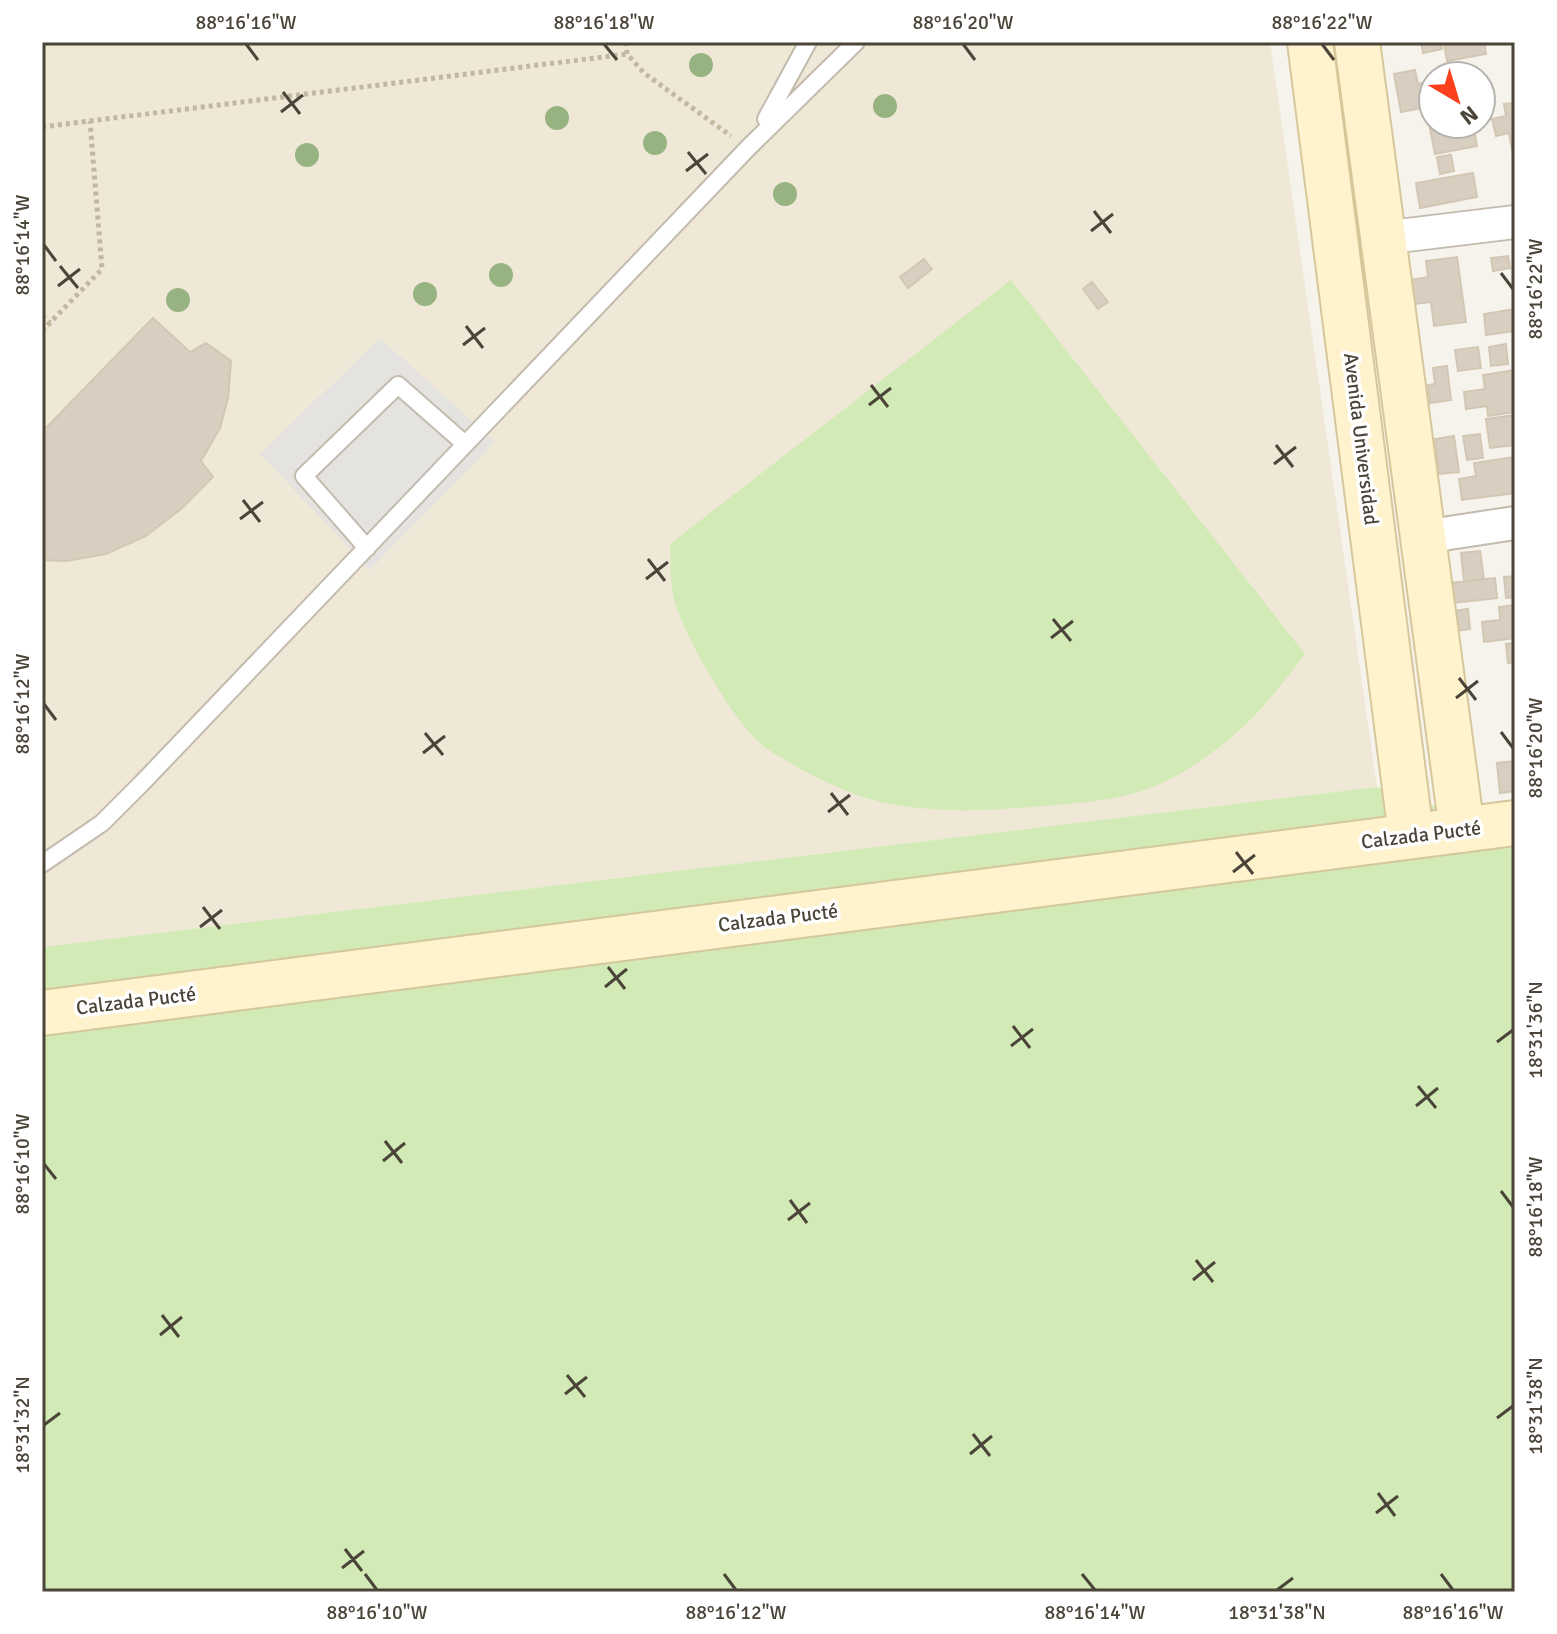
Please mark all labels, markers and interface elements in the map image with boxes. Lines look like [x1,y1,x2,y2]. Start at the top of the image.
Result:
text: 88°16'16"W [195,10,297,35]
text: 88°16'18"W [553,10,655,35]
text: 88°16'20"W [912,10,1014,35]
text: 88°16'22"W [1271,10,1373,35]
north arrow [1417,60,1497,140]
text: N [1455,100,1483,131]
text: 88°16'14"W [10,194,35,296]
text: 88°16'22"W [1523,238,1548,340]
street label: Avenida Universidad [1338,351,1384,527]
text: 88°16'12"W [10,653,35,755]
text: 88°16'20"W [1523,697,1548,799]
street label: Calzada Pucté [1360,815,1482,855]
street label: Calzada Pucté [717,898,839,938]
street label: Calzada Pucté [75,981,197,1021]
text: 18°31'36"N [1523,981,1548,1079]
text: 88°16'10"W [10,1113,35,1215]
text: 88°16'18"W [1523,1156,1548,1258]
text: 18°31'38"N [1523,1357,1548,1455]
text: 18°31'32"N [10,1376,35,1474]
text: 88°16'10"W [326,1600,428,1625]
text: 88°16'12"W [685,1600,787,1625]
text: 88°16'14"W [1044,1600,1146,1625]
text: 18°31'38"N [1228,1600,1326,1625]
text: 88°16'16"W [1402,1600,1504,1625]

